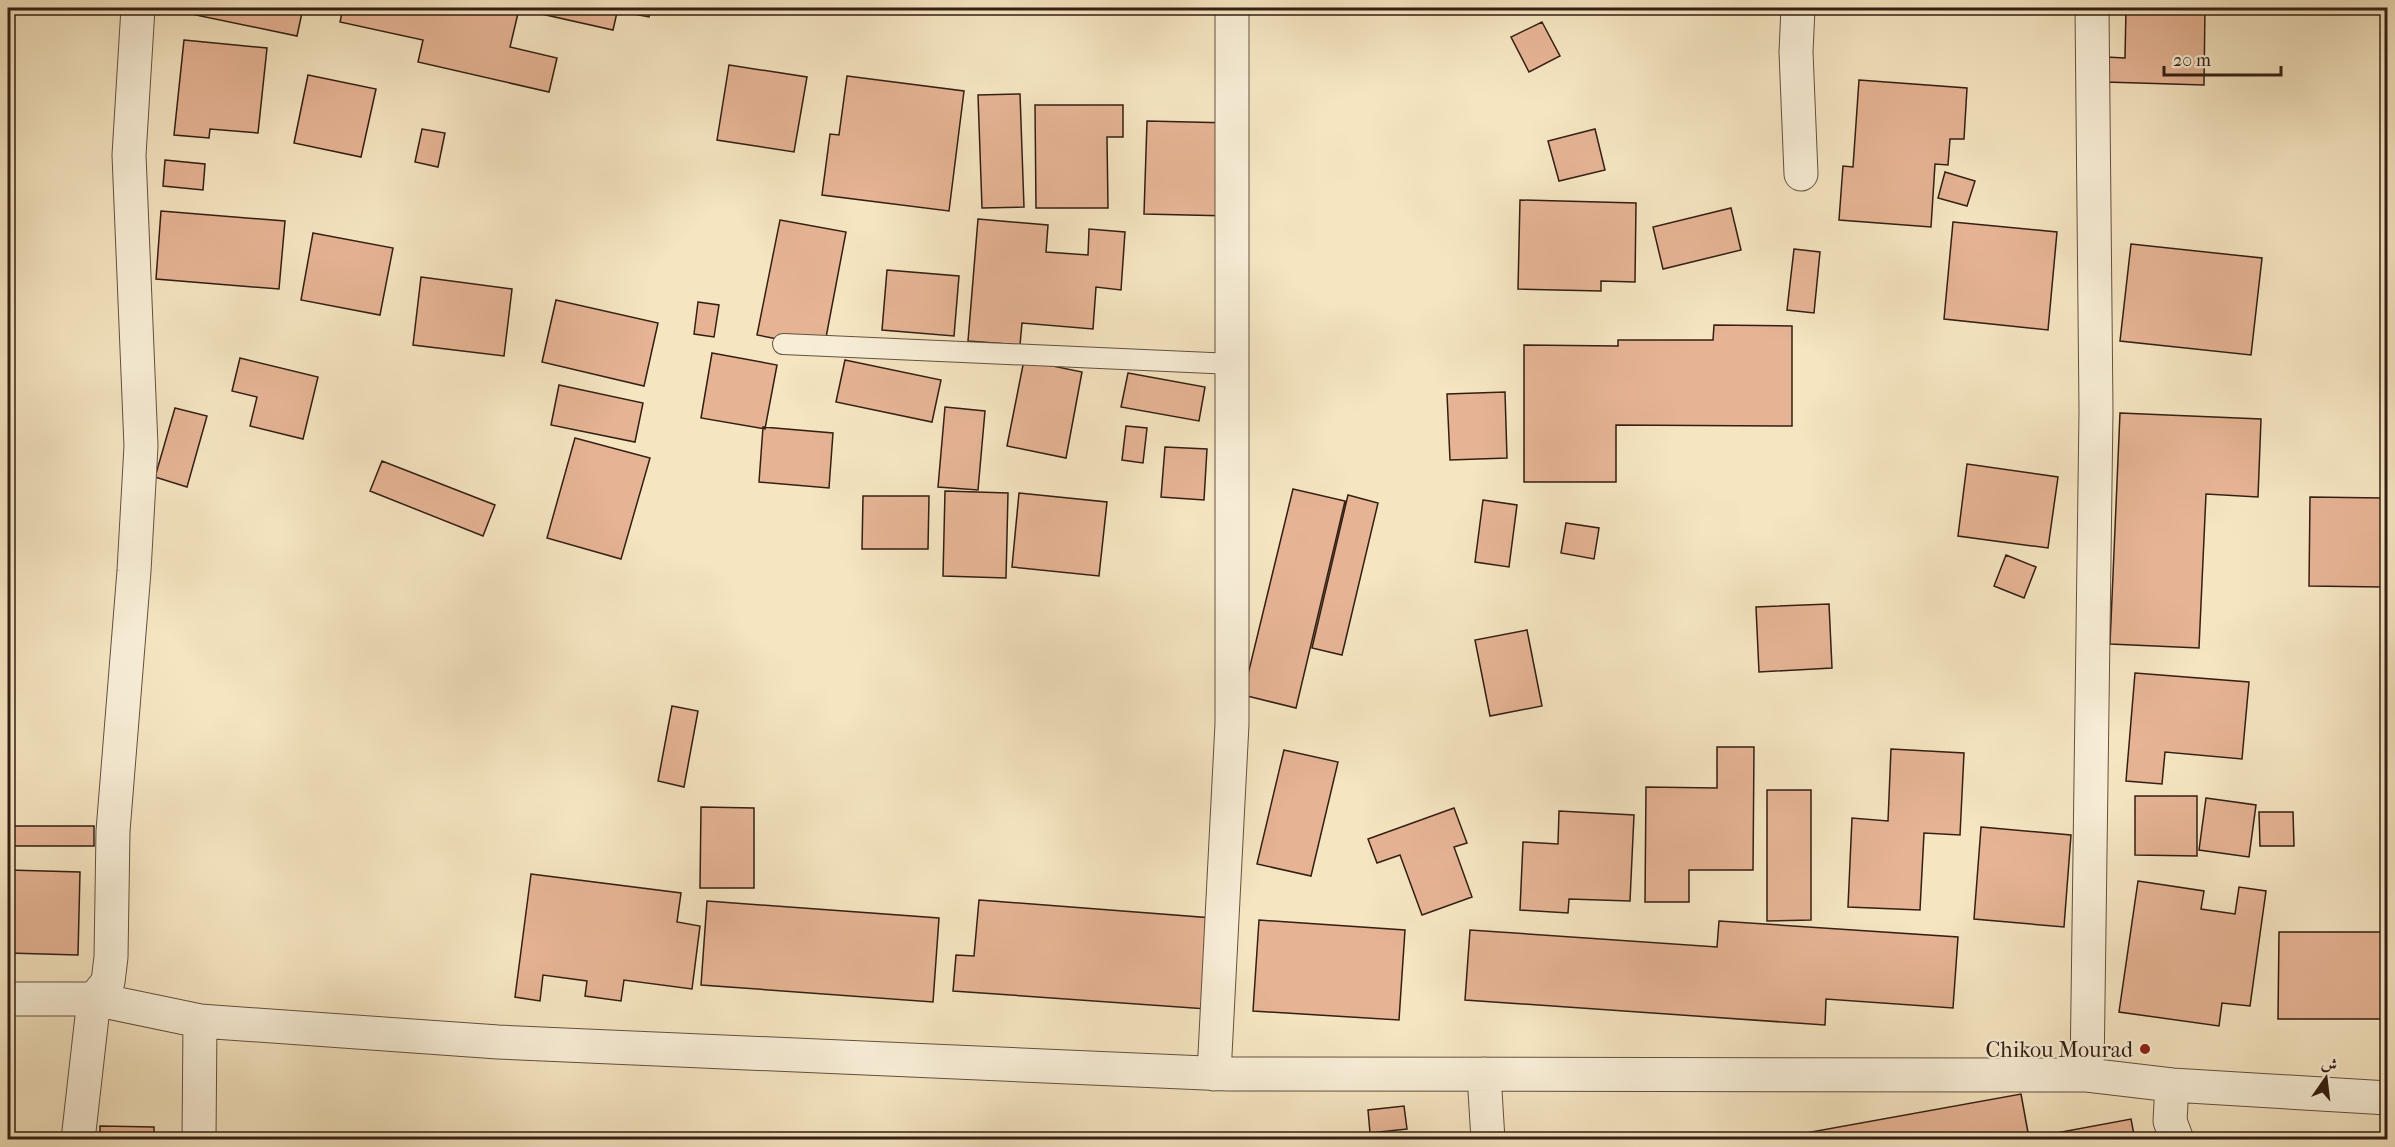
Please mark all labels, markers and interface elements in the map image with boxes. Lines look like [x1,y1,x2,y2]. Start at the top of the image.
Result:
scale bar [2164,39,2281,77]
text: 20 m [2173,50,2211,71]
place label: Chikou Mourad [1985,1037,2134,1063]
marker: Chikou Mourad [2138,1042,2152,1056]
north arrow [2296,1048,2356,1108]
text: ش [2320,1053,2340,1075]

